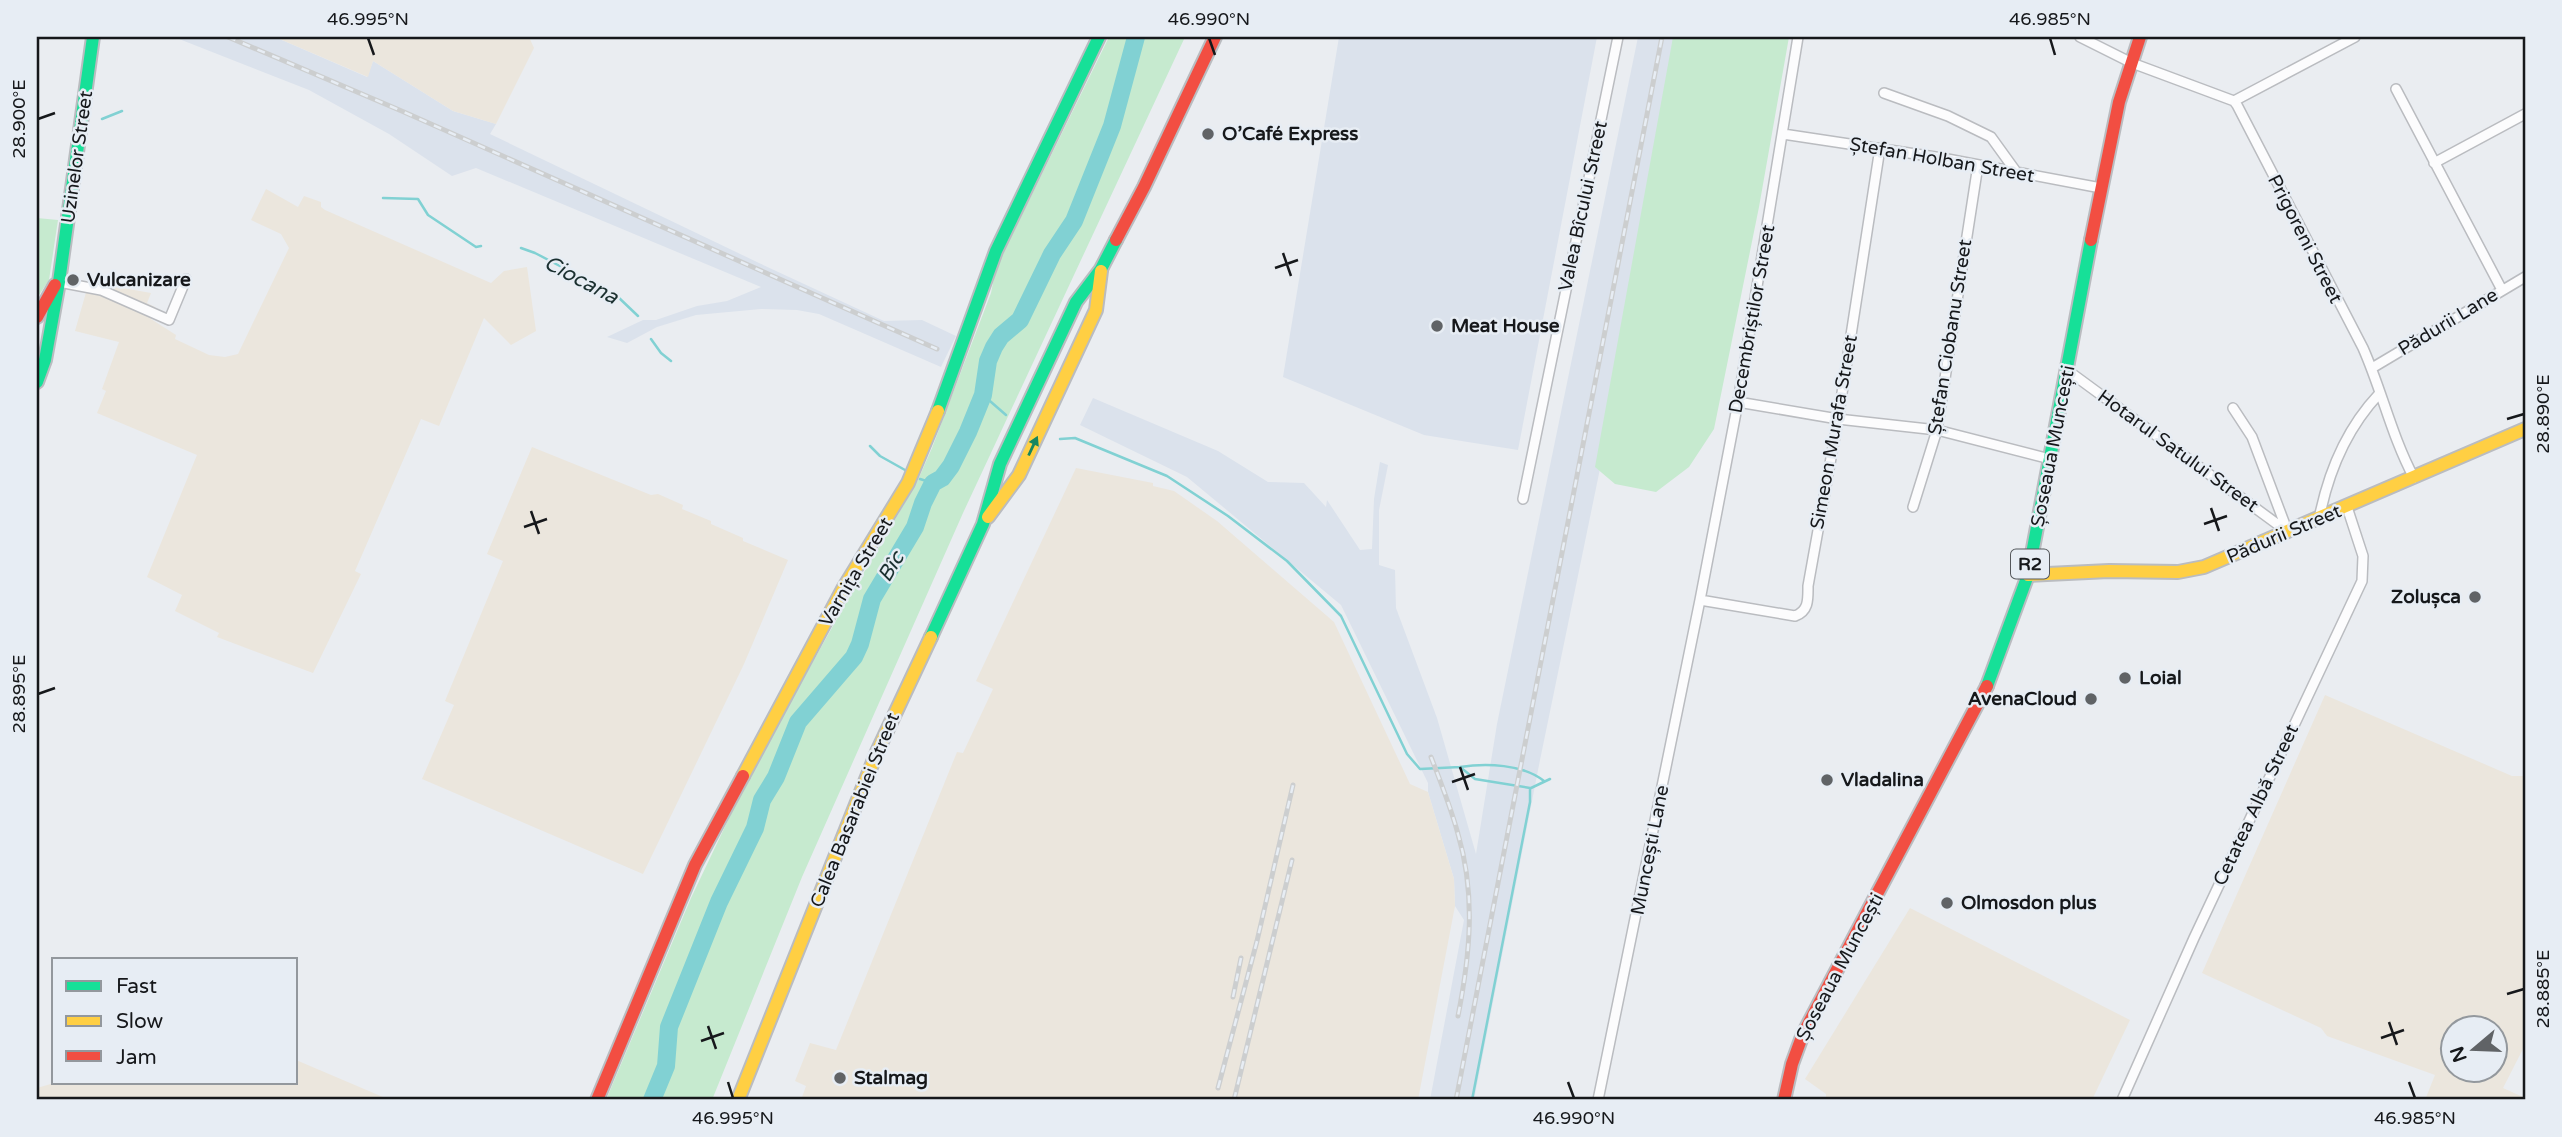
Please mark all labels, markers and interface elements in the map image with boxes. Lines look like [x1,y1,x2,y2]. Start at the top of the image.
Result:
text: 46.995°N [327,8,409,30]
text: 46.990°N [1168,8,1250,30]
text: 46.985°N [2009,8,2091,30]
text: 28.900°E [8,79,30,159]
street label: Uzinelor Street [57,89,97,225]
street label: Valea Bîcului Street [1554,119,1612,293]
place label: O’Café Express [1222,123,1358,146]
marker: O’Café Express [1200,126,1216,142]
street label: Ștefan Holban Street [1848,133,2036,187]
street label: Prigoreni Street [2263,171,2347,307]
street label: Decembriștilor Street [1725,223,1779,415]
street label: Ștefan Ciobanu Street [1924,238,1976,436]
water label: Ciocana [540,250,623,310]
place label: Vulcanizare [87,269,191,291]
marker: Vulcanizare [65,272,81,288]
street label: Pădurii Lane [2394,284,2502,360]
place label: Meat House [1451,315,1560,337]
marker: Meat House [1429,318,1445,334]
street label: Simeon Murafa Street [1806,333,1862,531]
street label: Șoseaua Muncești [2027,363,2079,529]
text: 28.890°E [2532,374,2554,454]
street label: Hotarul Satului Street [2093,385,2263,517]
one-way arrow [1027,436,1039,456]
street label: Pădurii Street [2223,500,2345,568]
street label: Varnița Street [815,513,897,631]
water label: Bîc [872,546,911,587]
road number: R2 [2011,550,2049,578]
place label: Zolușca [2391,586,2461,609]
marker: Zolușca [2467,589,2483,605]
text: 28.895°E [8,654,30,734]
place label: Loial [2139,667,2182,689]
marker: Loial [2117,670,2133,686]
place label: AvenaCloud [1968,688,2077,710]
marker: AvenaCloud [2083,691,2099,707]
street label: Calea Basarabiei Street [806,709,904,911]
street label: Cetatea Albă Street [2209,721,2303,889]
place label: Vladalina [1841,769,1924,791]
marker: Vladalina [1819,772,1835,788]
street label: Muncești Lane [1627,783,1673,917]
street label: Șoseaua Muncești [1792,889,1888,1045]
place label: Olmosdon plus [1961,892,2097,915]
marker: Olmosdon plus [1939,895,1955,911]
text: 28.885°E [2532,949,2554,1029]
legend [52,958,298,1084]
text: Fast [116,974,157,999]
text: Slow [116,1009,164,1034]
north arrow [2440,1014,2510,1084]
text: N [2446,1043,2472,1065]
text: Jam [116,1045,157,1070]
place label: Stalmag [854,1067,928,1090]
marker: Stalmag [832,1070,848,1086]
text: 46.995°N [692,1107,774,1129]
text: 46.990°N [1533,1107,1615,1129]
text: 46.985°N [2374,1107,2456,1129]

